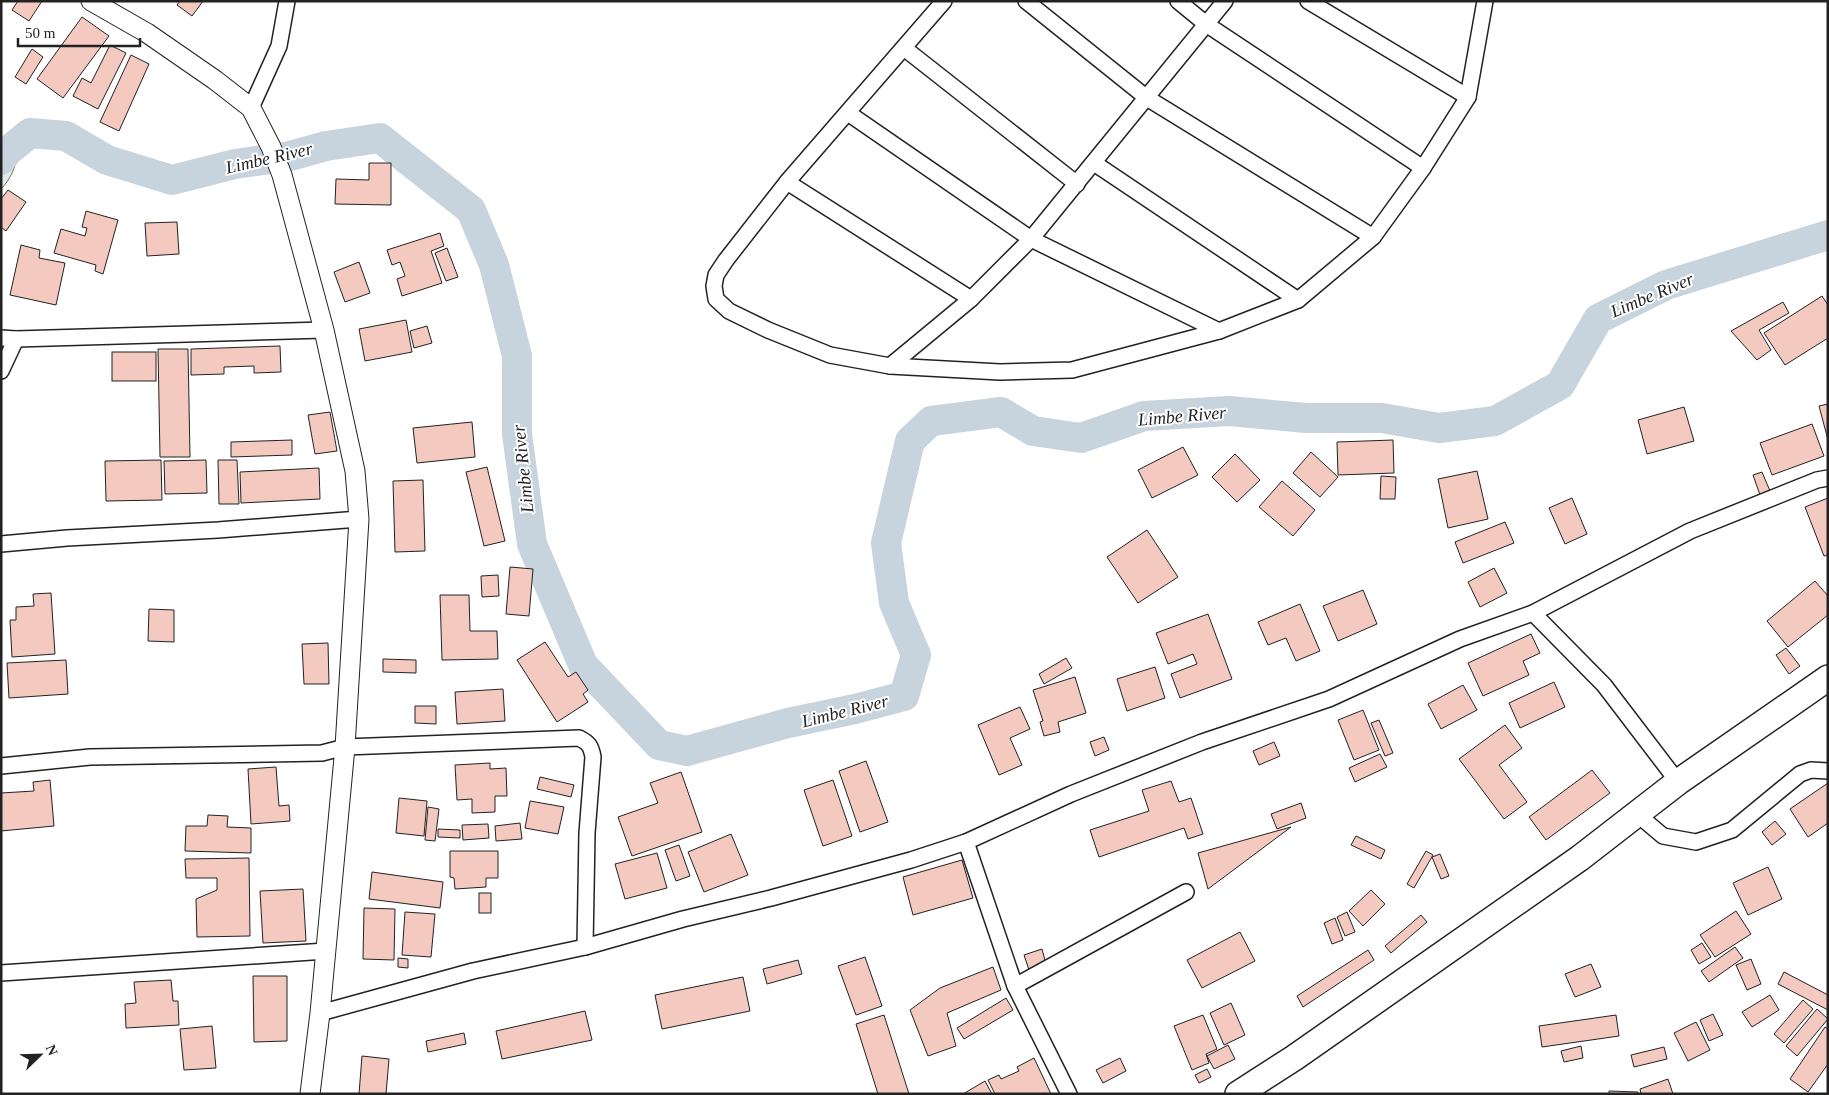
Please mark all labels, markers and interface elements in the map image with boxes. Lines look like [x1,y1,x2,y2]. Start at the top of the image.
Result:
scale bar [18,15,140,47]
text: 50 m [25,25,56,41]
water label: Limbe River [223,138,315,178]
water label: Limbe River [1606,268,1698,322]
water label: Limbe River [1136,402,1228,430]
water label: Limbe River [508,423,538,515]
water label: Limbe River [799,690,891,732]
north arrow [15,1030,65,1080]
text: N [43,1043,60,1058]

